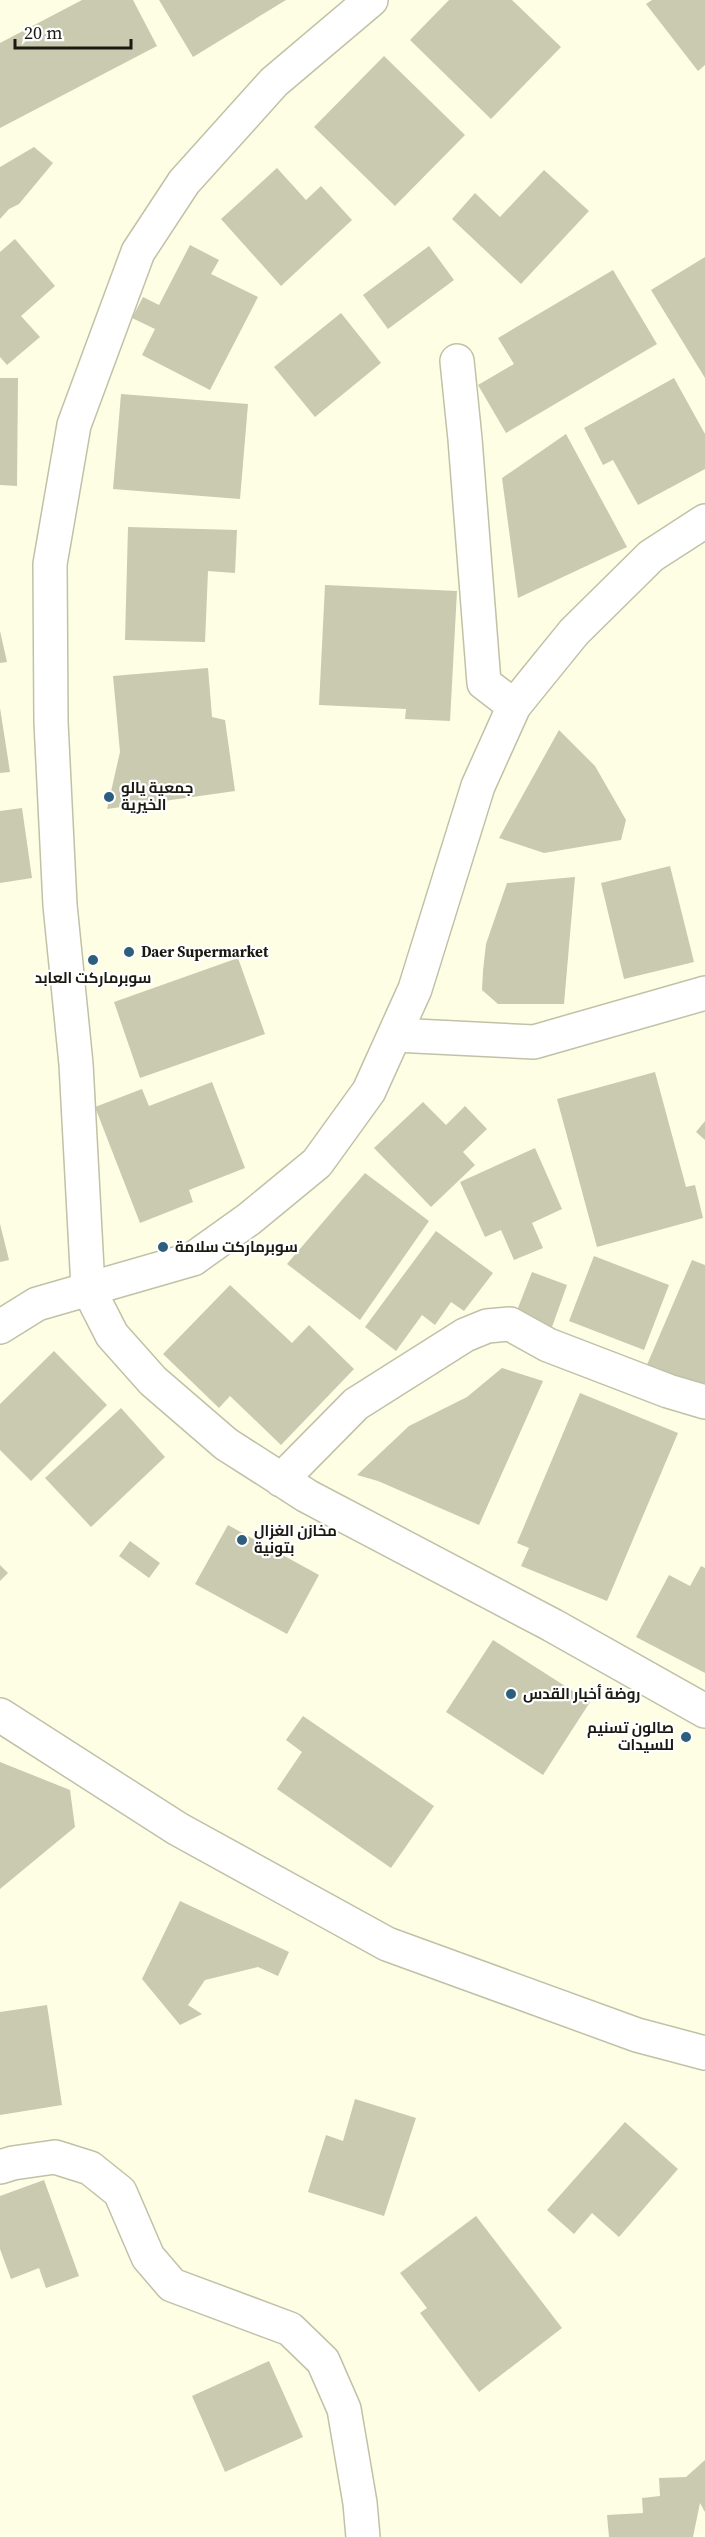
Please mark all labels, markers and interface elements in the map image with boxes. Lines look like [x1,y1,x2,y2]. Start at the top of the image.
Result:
scale bar [15,12,130,50]
text: 20 m [24,20,62,45]
place label: جمعية يالو الخيرية [121,777,193,815]
marker: جمعية يالو الخيرية [102,790,116,804]
place label: Daer Supermarket [141,941,269,962]
marker: Daer Supermarket [122,945,136,959]
marker: سوبرماركت العابد [86,953,100,967]
place label: سوبرماركت العابد [35,967,151,988]
place label: سوبرماركت سلامة [175,1236,298,1257]
marker: سوبرماركت سلامة [156,1240,170,1254]
place label: مخازن الغزال بتونية [254,1520,337,1558]
marker: مخازن الغزال بتونية [235,1533,249,1547]
place label: روضة أخبار القدس [523,1683,640,1704]
marker: روضة أخبار القدس [504,1687,518,1701]
place label: صالون تسنيم للسيدات [587,1717,674,1755]
marker: صالون تسنيم للسيدات [679,1730,693,1744]

